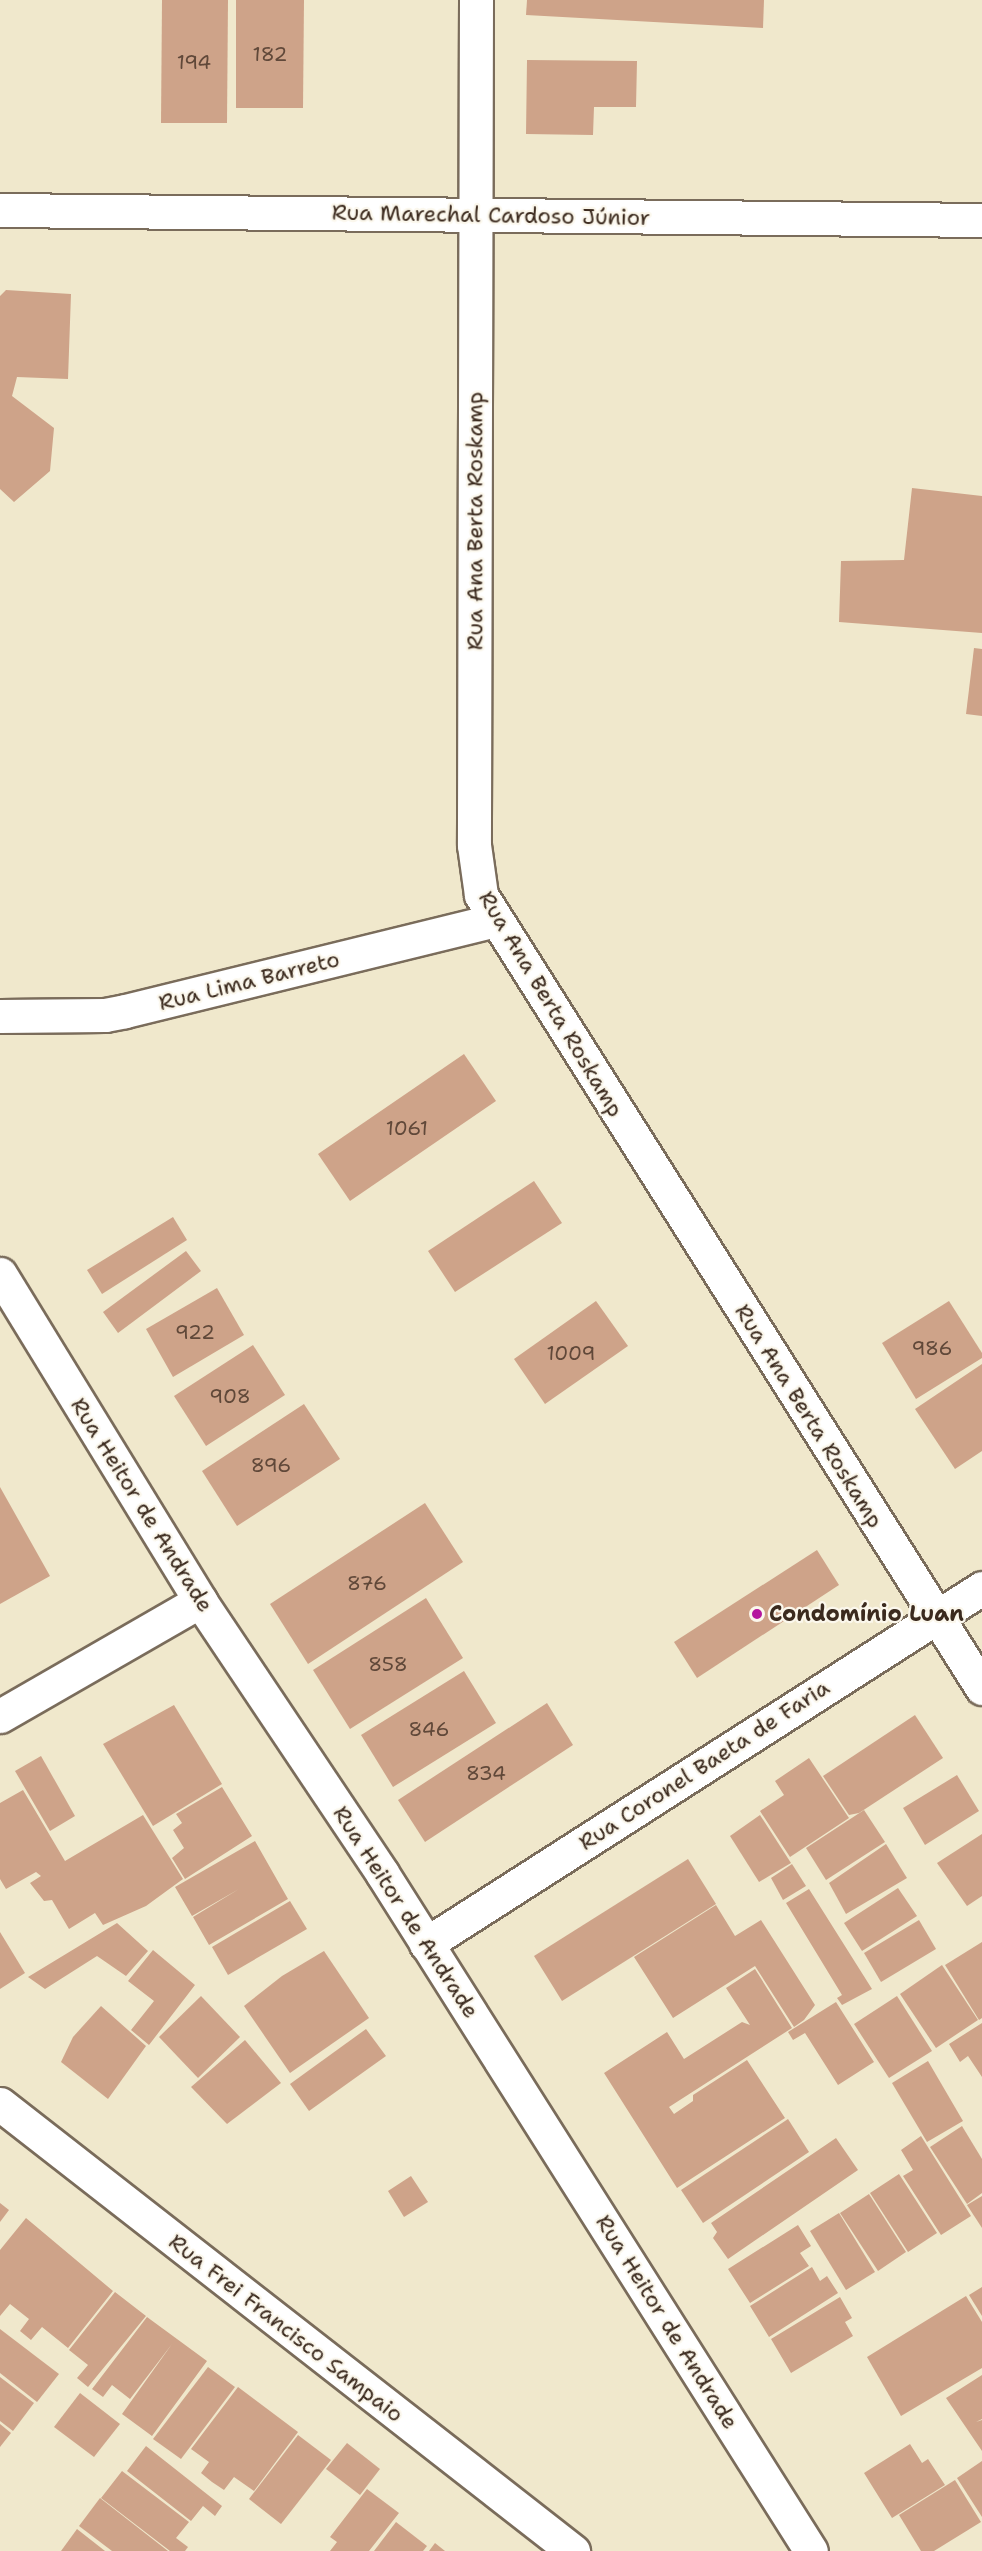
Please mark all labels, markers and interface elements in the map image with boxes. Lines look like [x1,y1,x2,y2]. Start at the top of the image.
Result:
house number: 182 [253,42,287,66]
house number: 194 [177,50,211,74]
street label: Rua Marechal Cardoso Júnior [332,199,650,231]
street label: Rua Ana Berta Roskamp [462,392,488,650]
street label: Rua Ana Berta Roskamp [473,886,629,1122]
street label: Rua Lima Barreto [156,946,342,1016]
house number: 1061 [386,1116,428,1140]
street label: Rua Ana Berta Roskamp [729,1299,889,1533]
house number: 922 [175,1320,215,1344]
house number: 986 [911,1336,953,1360]
house number: 1009 [546,1341,596,1365]
house number: 908 [209,1384,251,1408]
street label: Rua Heitor de Andrade [65,1393,219,1617]
house number: 896 [251,1453,291,1477]
house number: 876 [347,1571,387,1595]
place label: Condomínio Luan [769,1601,964,1627]
marker: Condomínio Luan [750,1607,764,1621]
house number: 858 [368,1652,408,1676]
street label: Rua Coronel Baeta de Faria [574,1674,834,1856]
house number: 846 [409,1717,449,1741]
house number: 834 [466,1761,506,1785]
street label: Rua Heitor de Andrade [328,1801,484,2023]
street label: Rua Heitor de Andrade [590,2210,744,2434]
street label: Rua Frei Francisco Sampaio [164,2228,408,2428]

